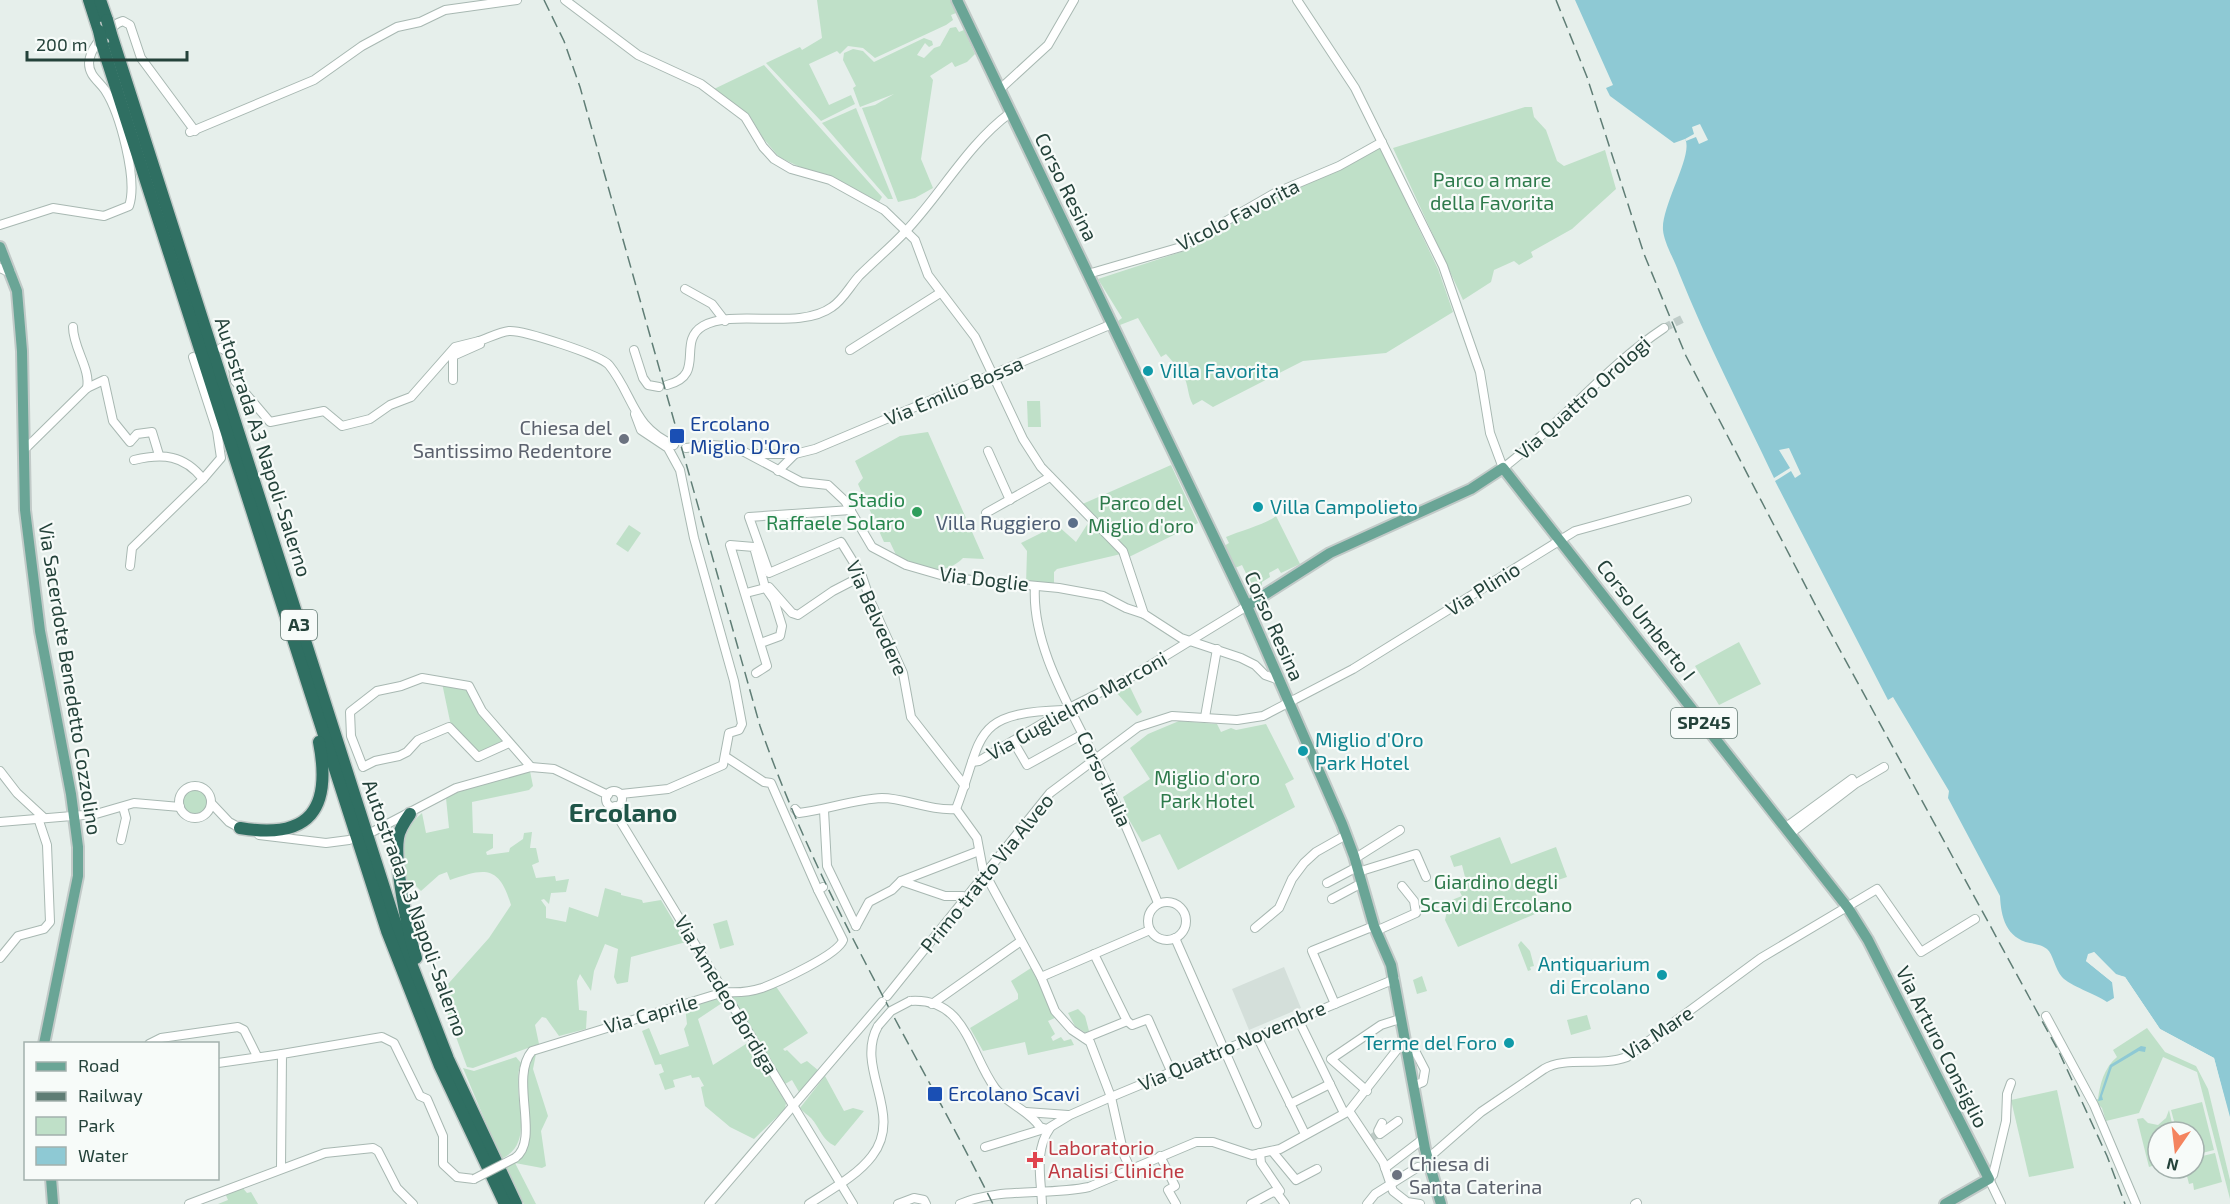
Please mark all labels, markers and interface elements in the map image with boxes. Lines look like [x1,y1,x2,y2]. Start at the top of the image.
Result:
scale bar [27,24,188,62]
text: 200 m [36,33,88,55]
street label: Corso Resina [1030,129,1103,245]
park label: Parco a mare della Favorita [1430,167,1554,214]
street label: Vicolo Favorita [1172,173,1303,255]
street label: Autostrada A3 Napoli-Salerno [211,314,317,580]
street label: Via Quattro Orologi [1510,330,1655,464]
street label: Via Emilio Bossa [881,350,1026,430]
place label: Villa Favorita [1160,358,1279,382]
marker: Villa Favorita [1141,364,1155,378]
place label: Ercolano Miglio D'Oro [690,411,800,458]
place label: Chiesa del Santissimo Redentore [413,415,612,462]
marker: Ercolano Miglio D'Oro [668,427,686,445]
marker: Chiesa del Santissimo Redentore [617,432,631,446]
place label: Stadio Raffaele Solaro [766,487,905,534]
park label: Parco del Miglio d'oro [1088,490,1194,537]
place label: Villa Campolieto [1270,494,1418,518]
marker: Villa Campolieto [1251,500,1265,514]
marker: Stadio Raffaele Solaro [910,505,924,519]
place label: Villa Ruggiero [936,510,1061,534]
marker: Villa Ruggiero [1066,516,1080,530]
street label: Via Sacerdote Benedetto Cozzolino [34,521,108,837]
street label: Corso Umberto I [1592,554,1701,684]
street label: Via Belvedere [842,556,914,679]
street label: Via Plinio [1441,556,1524,620]
street label: Via Doglie [938,561,1030,595]
street label: Corso Resina [1240,567,1310,684]
road number: A3 [281,610,317,640]
street label: Via Guglielmo Marconi [982,646,1171,765]
road number: SP245 [1671,708,1737,738]
street label: Corso Italia [1072,727,1137,830]
place label: Miglio d'Oro Park Hotel [1315,727,1424,774]
marker: Miglio d'Oro Park Hotel [1296,744,1310,758]
park label: Miglio d'oro Park Hotel [1154,765,1260,812]
street label: Autostrada A3 Napoli-Salerno [358,776,474,1039]
street label: Primo tratto Via Alveo [915,788,1058,957]
district label: Ercolano [569,796,677,827]
park label: Giardino degli Scavi di Ercolano [1420,869,1572,916]
street label: Via Amedeo Bordiga [670,911,784,1078]
place label: Antiquarium di Ercolano [1538,951,1650,998]
street label: Via Arturo Consiglio [1892,962,1994,1131]
marker: Antiquarium di Ercolano [1655,968,1669,982]
street label: Via Caprile [601,988,700,1038]
street label: Via Quattro Novembre [1134,995,1329,1095]
street label: Via Mare [1618,1000,1697,1064]
place label: Terme del Foro [1363,1030,1497,1054]
marker: Terme del Foro [1502,1036,1516,1050]
legend [24,1042,219,1180]
text: Road [78,1054,119,1076]
place label: Ercolano Scavi [948,1081,1080,1105]
text: Railway [78,1084,143,1106]
marker: Ercolano Scavi [926,1085,944,1103]
text: Park [78,1114,115,1136]
north arrow [2146,1120,2206,1180]
place label: Laboratorio Analisi Cliniche [1048,1135,1185,1182]
text: Water [78,1144,128,1166]
marker: Laboratorio Analisi Cliniche [1026,1151,1044,1169]
place label: Chiesa di Santa Caterina [1409,1151,1542,1198]
text: N [2164,1154,2180,1176]
marker: Chiesa di Santa Caterina [1390,1168,1404,1182]

